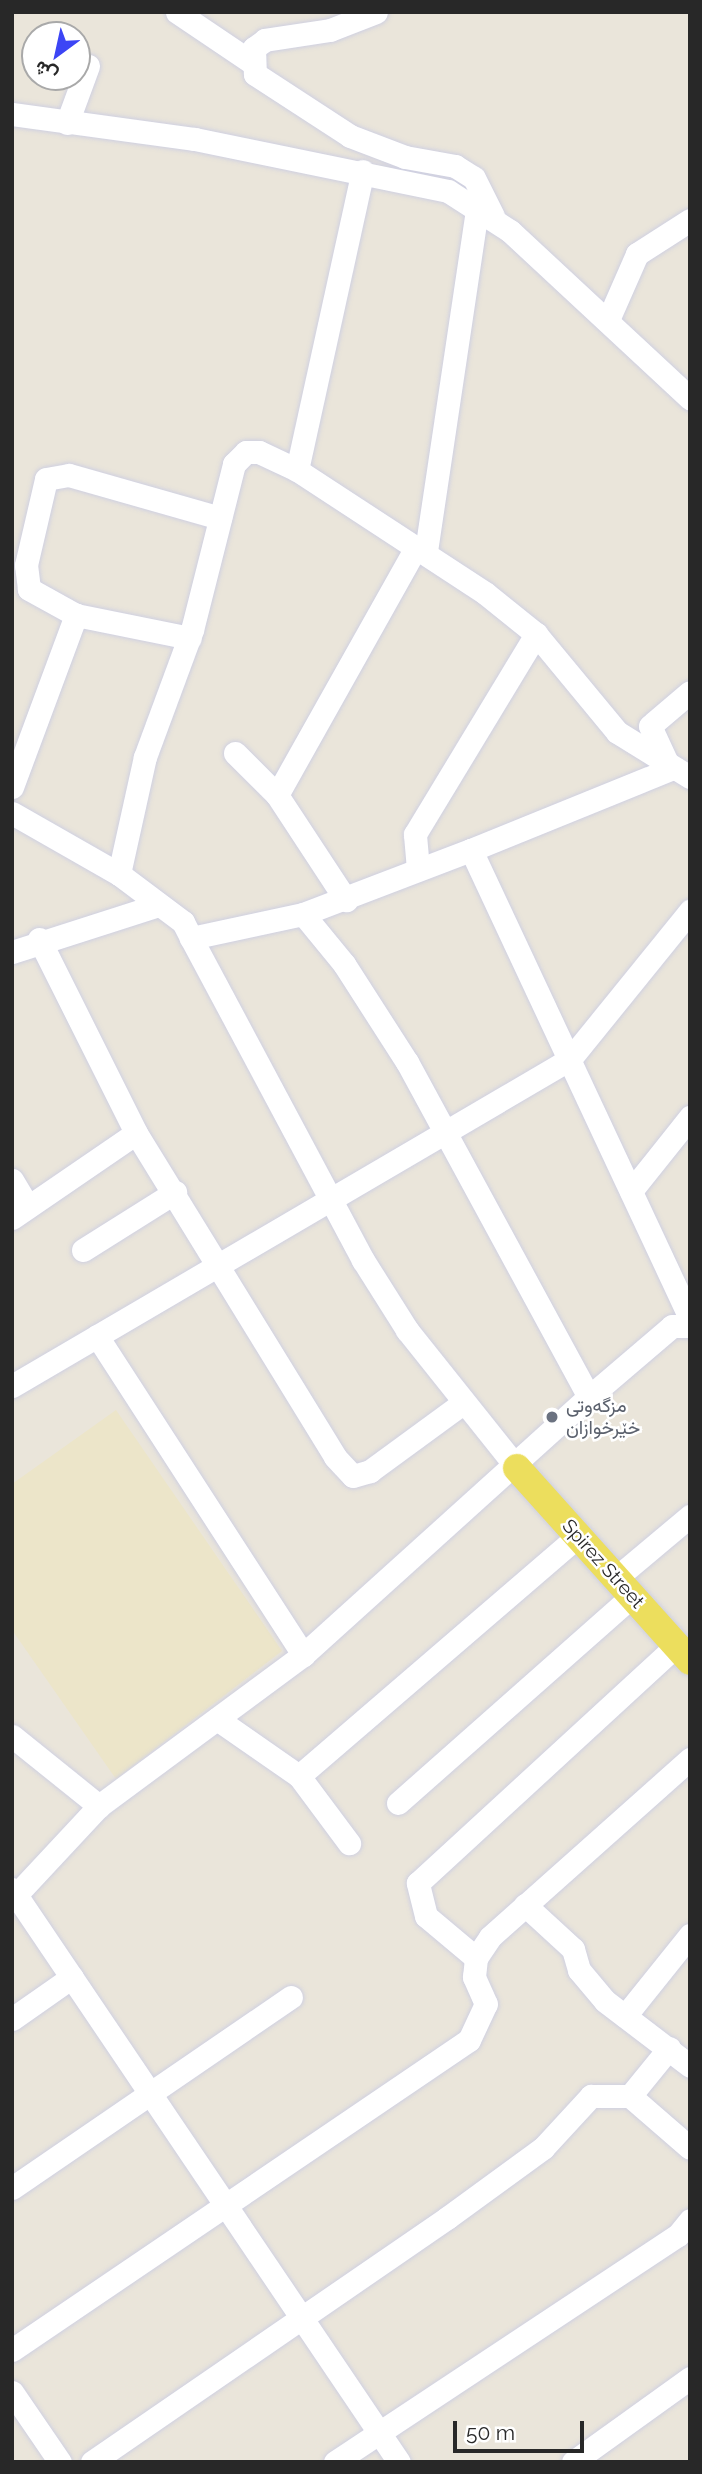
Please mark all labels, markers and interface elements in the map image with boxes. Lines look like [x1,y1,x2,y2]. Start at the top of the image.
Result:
north arrow [21,21,91,91]
text: ش [30,56,61,87]
place label: مزگەوتی خێرخوازان [566,1395,640,1439]
marker: مزگەوتی خێرخوازان [544,1409,560,1425]
street label: Spirez Street [557,1515,649,1613]
scale bar [457,2408,588,2452]
text: 50 m [466,2420,515,2445]

